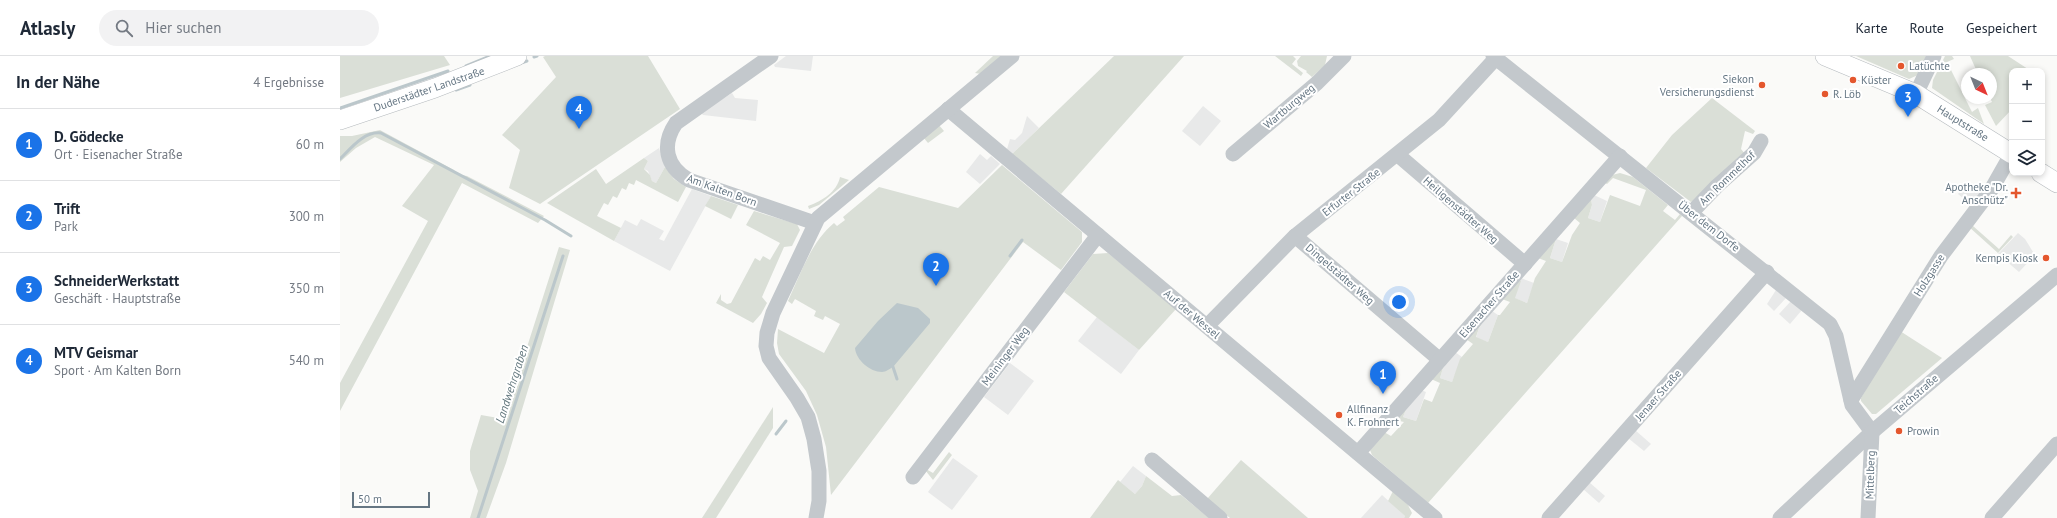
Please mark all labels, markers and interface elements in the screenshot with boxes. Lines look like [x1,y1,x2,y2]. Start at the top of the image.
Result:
search box [99,10,379,46]
text: Atlasly [20,16,75,40]
icon: search [113,17,135,39]
text: Hier suchen [145,18,221,37]
text: Karte [1856,19,1888,37]
text: Route [1910,19,1944,37]
text: Gespeichert [1966,19,2037,37]
place label: Latüchte [1909,59,1950,73]
marker: Latüchte [1896,61,1906,71]
street label: Duderstädter Landstraße [372,63,487,115]
north arrow [1961,68,1997,104]
map controls [2009,68,2045,176]
button: + [2009,68,2045,104]
text: In der Nähe [16,71,100,93]
place label: Siekon Versicherungsdienst [1659,72,1754,99]
place label: Küster [1861,73,1891,87]
text: 4 Ergebnisse [253,74,324,91]
marker: Küster [1848,75,1858,85]
street label: Wartburgweg [1260,80,1318,132]
marker: Siekon Versicherungsdienst [1757,80,1767,90]
pin: 3 [1895,84,1921,117]
place label: R. Löb [1833,87,1861,101]
marker: R. Löb [1820,89,1830,99]
pin: 4 [566,96,592,129]
street label: Hauptstraße [1935,102,1992,145]
button: − [2009,104,2045,140]
text: D. Gödecke [54,127,124,146]
text: 1 [25,136,33,153]
text: 60 m [296,136,324,153]
button: layers [2009,140,2045,176]
text: Ort · Eisenacher Straße [54,146,183,163]
street label: Am Rommelhof [1696,148,1758,208]
street label: Erfurter Straße [1319,165,1383,219]
street label: Am Kalten Born [685,171,759,209]
street label: Heiligenstädter Weg [1421,174,1502,247]
place label: Apotheke "Dr. Anschütz" [1945,180,2008,207]
marker: Apotheke "Dr. Anschütz" [2011,188,2021,198]
street label: Über dem Dorfe [1675,198,1743,255]
text: Trift [54,199,80,218]
text: 2 [25,208,33,225]
text: 300 m [289,208,324,225]
text: Park [54,218,78,235]
street label: Dingelstädter Weg [1303,240,1377,308]
street label: Holzgasse [1910,251,1948,299]
place label: Kempis Kiosk [1975,251,2039,265]
pin: 2 [923,253,949,286]
marker: Kempis Kiosk [2041,253,2051,263]
street label: Eisenacher Straße [1456,267,1522,341]
text: SchneiderWerkstatt [54,271,179,290]
text: 3 [25,280,33,297]
text: 350 m [289,280,324,297]
street label: Auf der Wessel [1161,286,1224,342]
text: Geschäft · Hauptstraße [54,290,181,307]
your location [1389,292,1409,312]
street label: Meininger Weg [978,324,1032,388]
text: MTV Geismar [54,343,138,362]
water label: Landwehrgraben [492,343,531,425]
text: 4 [25,352,33,369]
text: 540 m [289,352,324,369]
pin: 1 [1370,361,1396,394]
text: Sport · Am Kalten Born [54,362,181,379]
street label: Jenaer Straße [1631,366,1684,424]
street label: Teichstraße [1891,371,1941,417]
place label: Allfinanz K. Frohnert [1347,402,1399,429]
marker: Allfinanz K. Frohnert [1334,410,1344,420]
place label: Prowin [1907,424,1939,438]
marker: Prowin [1894,426,1904,436]
street label: Mittelberg [1862,450,1878,500]
scale bar [352,490,430,509]
text: 50 m [358,492,382,506]

